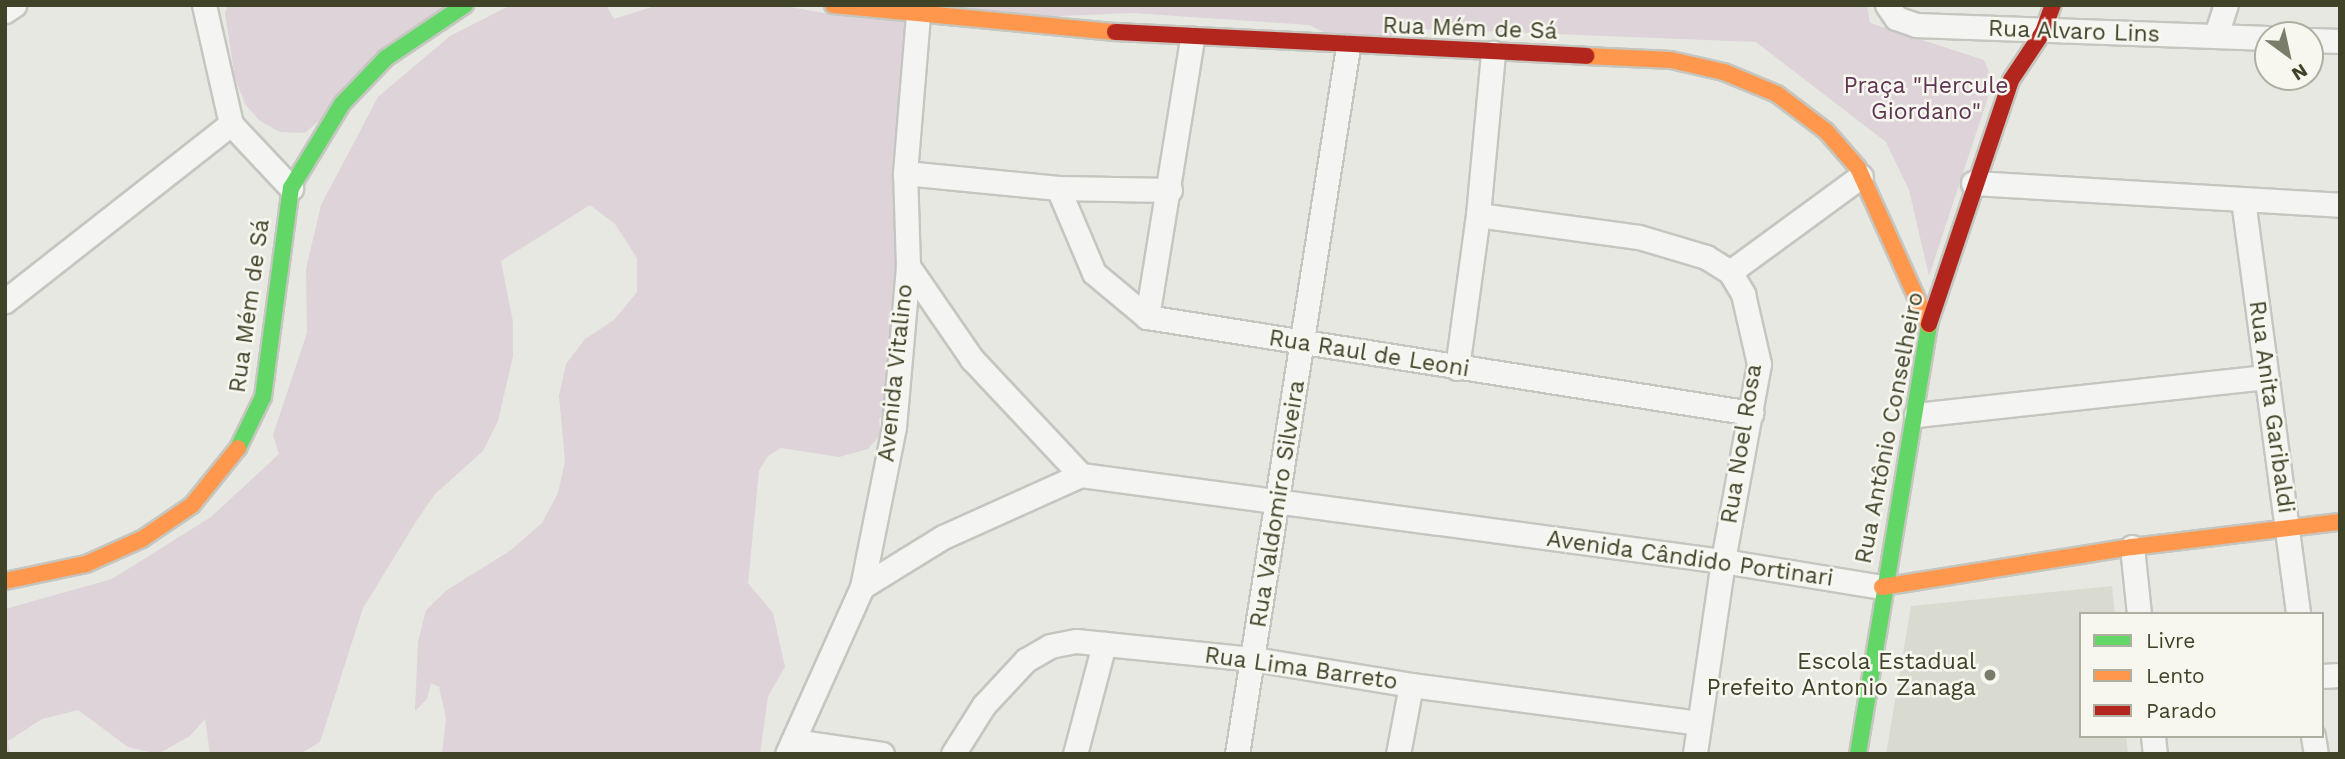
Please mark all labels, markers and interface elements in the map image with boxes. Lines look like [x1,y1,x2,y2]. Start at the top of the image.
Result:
street label: Rua Mém de Sá [1382,12,1558,46]
street label: Rua Alvaro Lins [1987,15,2161,49]
north arrow [2254,21,2324,91]
text: N [2287,59,2312,86]
park label: Praça "Hercule Giordano" [1843,72,2009,126]
street label: Rua Mém de Sá [224,217,276,395]
street label: Avenida Vitalino [873,282,919,464]
street label: Rua Antônio Conselheiro [1850,289,1930,567]
street label: Rua Anita Garibaldi [2242,298,2300,516]
street label: Rua Raul de Leoni [1266,324,1472,384]
street label: Rua Noel Rosa [1716,362,1768,526]
street label: Rua Valdomiro Silveira [1245,378,1311,630]
street label: Avenida Cândido Portinari [1545,525,1835,593]
legend [2079,612,2324,738]
text: Livre [2146,628,2195,653]
street label: Rua Lima Barreto [1202,642,1400,696]
place label: Escola Estadual Prefeito Antonio Zanaga [1706,648,1976,702]
text: Lento [2146,663,2205,688]
marker: Escola Estadual Prefeito Antonio Zanaga [1982,667,1998,683]
text: Parado [2146,698,2217,723]

